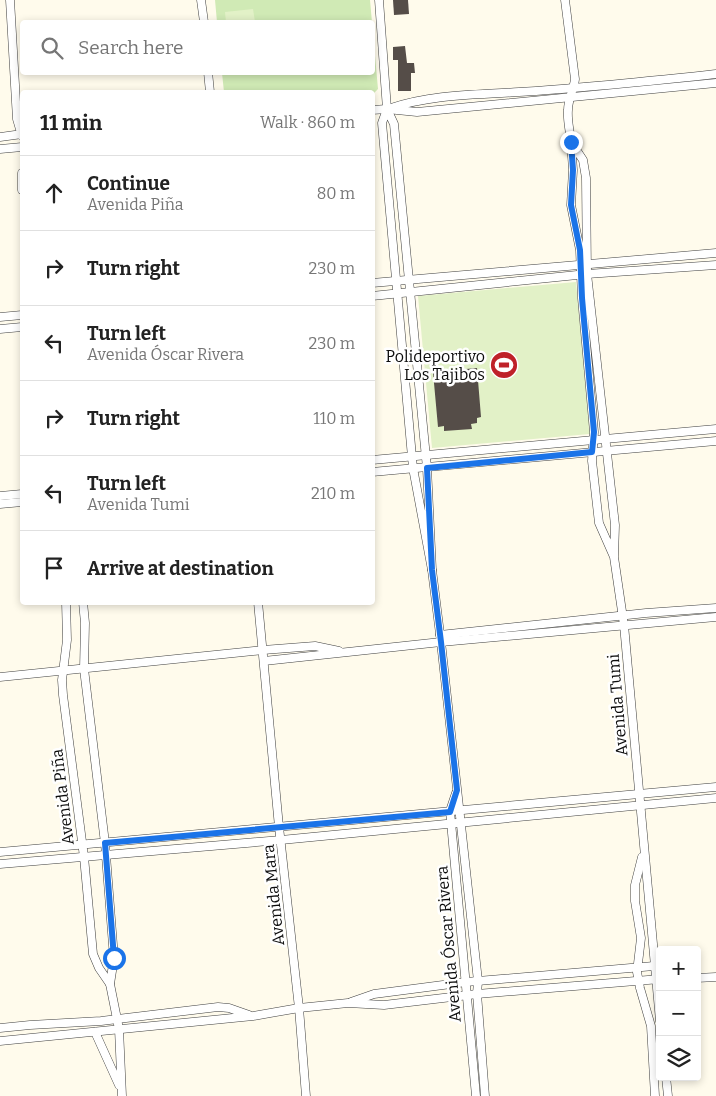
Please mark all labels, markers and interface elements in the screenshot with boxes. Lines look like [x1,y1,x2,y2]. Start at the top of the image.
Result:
search box [20,20,375,75]
icon: search [38,34,66,62]
text: Search here [78,36,183,59]
text: 11 min [40,110,102,136]
text: Walk · 860 m [260,113,355,132]
route end [560,131,583,154]
text: Continue [87,172,170,195]
icon: ahead [40,179,68,207]
text: 80 m [317,184,355,203]
text: Avenida Piña [87,195,184,214]
icon: right [40,254,68,282]
text: Turn right [87,257,180,280]
text: 230 m [308,259,355,278]
text: Turn left [87,322,166,345]
icon: left [40,329,68,357]
text: 230 m [308,334,355,353]
text: Avenida Óscar Rivera [87,345,244,364]
place label: Polideportivo Los Tajibos [386,347,485,384]
sports icon: Polideportivo Los Tajibos [489,350,519,380]
icon: right [40,404,68,432]
text: Turn right [87,407,180,430]
text: 110 m [313,409,355,428]
text: Turn left [87,472,166,495]
icon: left [40,479,68,507]
text: 210 m [311,484,355,503]
text: Avenida Tumi [87,495,190,514]
icon: arrive [40,554,68,582]
text: Arrive at destination [87,557,274,580]
street label: Avenida Tumi [604,653,631,757]
street label: Avenida Piña [47,748,78,846]
street label: Avenida Mara [259,843,288,946]
street label: Avenida Óscar Rivera [431,865,465,1023]
map controls [656,946,701,1081]
button: + [656,946,701,991]
route start [103,947,126,970]
button: − [656,991,701,1036]
button: layers [656,1036,701,1081]

